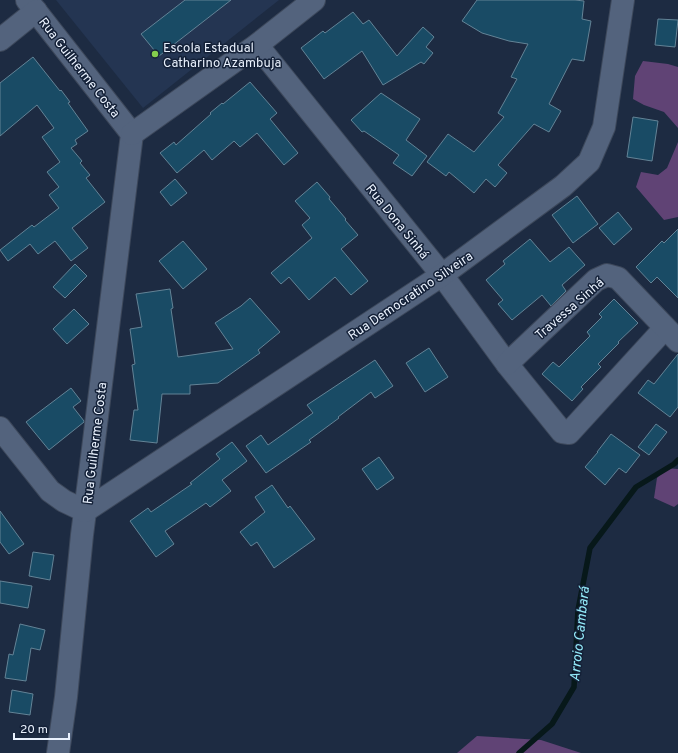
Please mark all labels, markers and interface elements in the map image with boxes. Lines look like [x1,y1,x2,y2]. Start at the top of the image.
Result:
street label: Rua Guilherme Costa [34,15,123,122]
place label: Escola Estadual Catharino Azambuja [163,41,281,72]
marker: Escola Estadual Catharino Azambuja [150,49,160,59]
street label: Rua Dona Sinhá [361,182,432,263]
street label: Rua Democratino Silveira [346,249,477,344]
street label: Travessa Sinhá [533,275,608,344]
street label: Rua Guilherme Costa [81,381,111,505]
water label: Arroio Cambará [567,584,594,683]
scale bar [14,715,69,741]
text: 20 m [20,722,48,738]

